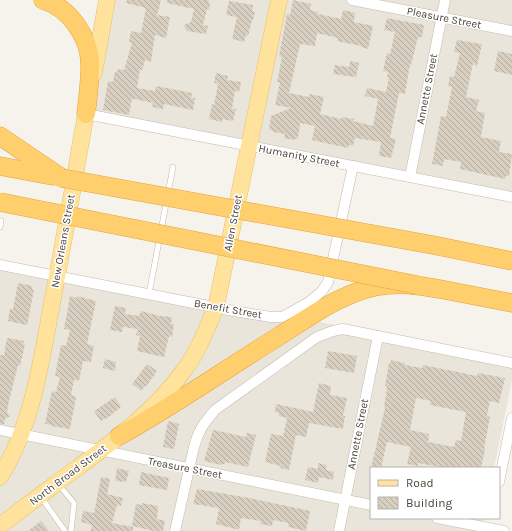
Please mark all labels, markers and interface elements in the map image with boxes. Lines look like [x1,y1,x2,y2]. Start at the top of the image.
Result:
street label: Pleasure Street [406,4,482,32]
street label: Annette Street [414,52,440,126]
street label: Humanity Street [257,142,341,170]
street label: New Orleans Street [48,193,78,289]
street label: Allen Street [221,193,245,253]
street label: Benefit Street [193,297,263,321]
street label: Annette Street [345,397,371,471]
street label: North Broad Street [27,442,109,508]
street label: Treasure Street [147,454,223,482]
legend [370,467,500,519]
text: Road [406,476,434,490]
text: Building [406,496,453,510]

